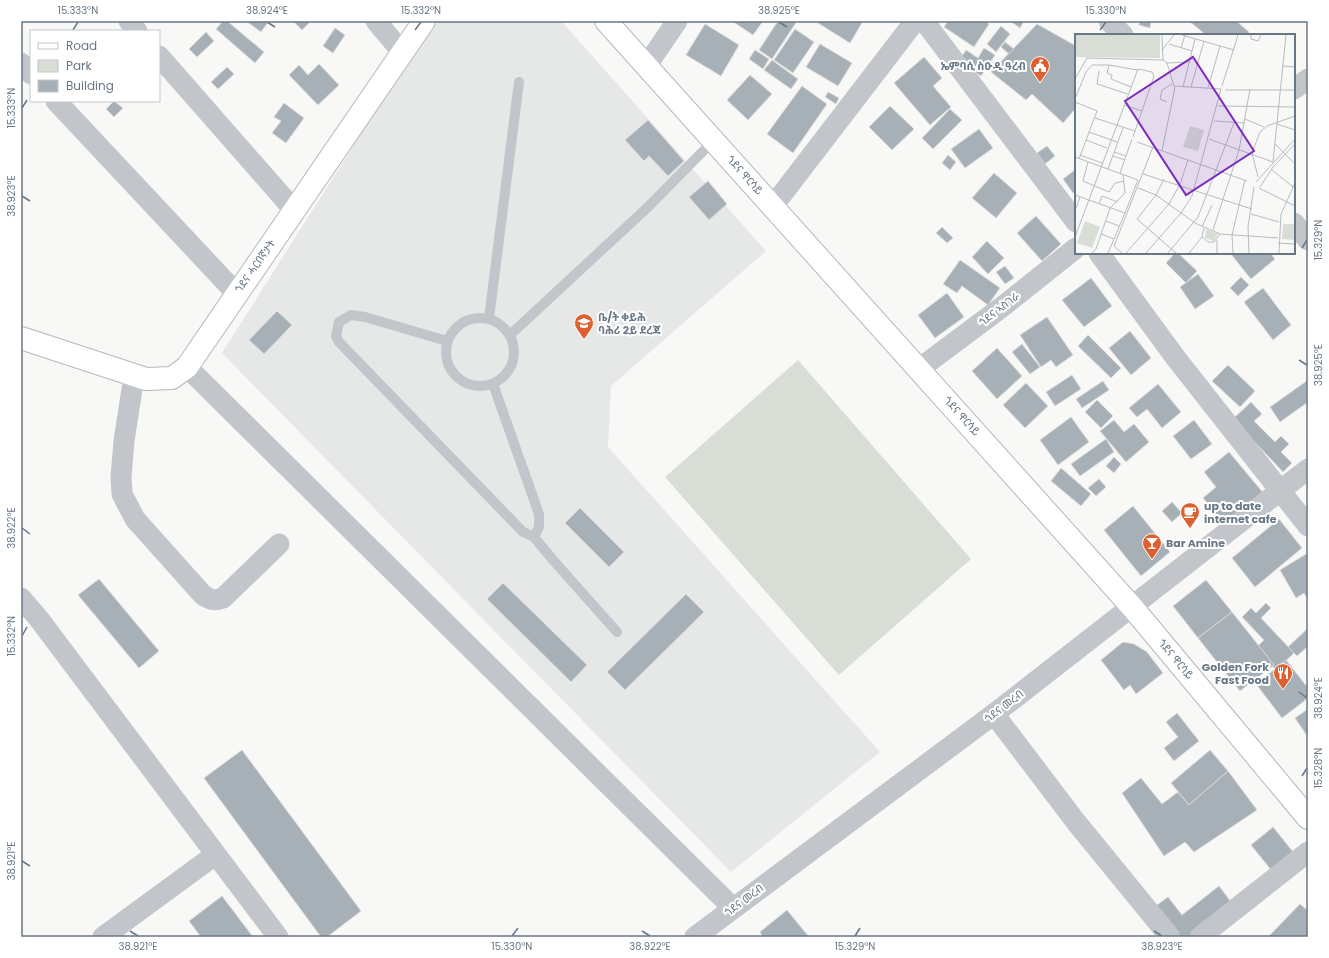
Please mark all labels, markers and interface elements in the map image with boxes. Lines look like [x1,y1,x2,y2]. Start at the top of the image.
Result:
text: 15.333°N [58,3,98,18]
text: 38.924°E [246,3,288,18]
text: 15.332°N [401,3,441,18]
text: 38.925°E [758,3,800,18]
text: 15.330°N [1086,3,1126,18]
legend [30,30,160,102]
inset map [1075,34,1295,254]
text: Road [66,37,97,54]
public building icon: ኤምባሲ ስዑዲ ዓረብ [1029,55,1051,83]
text: Park [66,57,93,74]
place label: ኤምባሲ ስዑዲ ዓረብ [940,58,1026,74]
text: Building [66,77,114,94]
text: 15.333°N [4,88,19,128]
street label: ጎደና ዋርሳይ [723,152,767,198]
text: 38.923°E [4,175,19,217]
text: 15.329°N [1311,220,1326,260]
street label: ጎደና ሓርበኛታት [231,236,279,296]
street label: ጎደና ኣስገራ [975,288,1023,330]
place label: ቤ/ት ቀይሕ ባሕሪ 2ይ ደረጃ [598,309,661,338]
school or university icon: ቤ/ት ቀይሕ ባሕሪ 2ይ ደረጃ [573,312,595,340]
text: 38.925°E [1311,344,1326,386]
street label: ጎደና ዋርሳይ [940,393,984,439]
place label: up to date internet cafe [1204,498,1277,527]
cafe icon: up to date internet cafe [1179,501,1201,529]
text: 38.922°E [4,507,19,549]
bar icon: Bar Amine [1141,532,1163,560]
place label: Bar Amine [1166,535,1225,551]
text: 15.332°N [4,616,19,656]
street label: ጎደና ዋርሳይ [1154,635,1198,683]
place label: Golden Fork Fast Food [1202,659,1269,688]
restaurant icon: Golden Fork Fast Food [1272,662,1294,690]
text: 38.924°E [1311,677,1326,719]
street label: ጎደና መረብ [981,686,1027,726]
text: 15.328°N [1311,748,1326,788]
text: 38.921°E [4,842,19,880]
street label: ጎደና መረብ [721,880,767,920]
text: 38.921°E [119,939,157,954]
text: 15.330°N [492,939,532,954]
text: 38.922°E [629,939,671,954]
text: 15.329°N [835,939,875,954]
text: 38.923°E [1141,939,1183,954]

